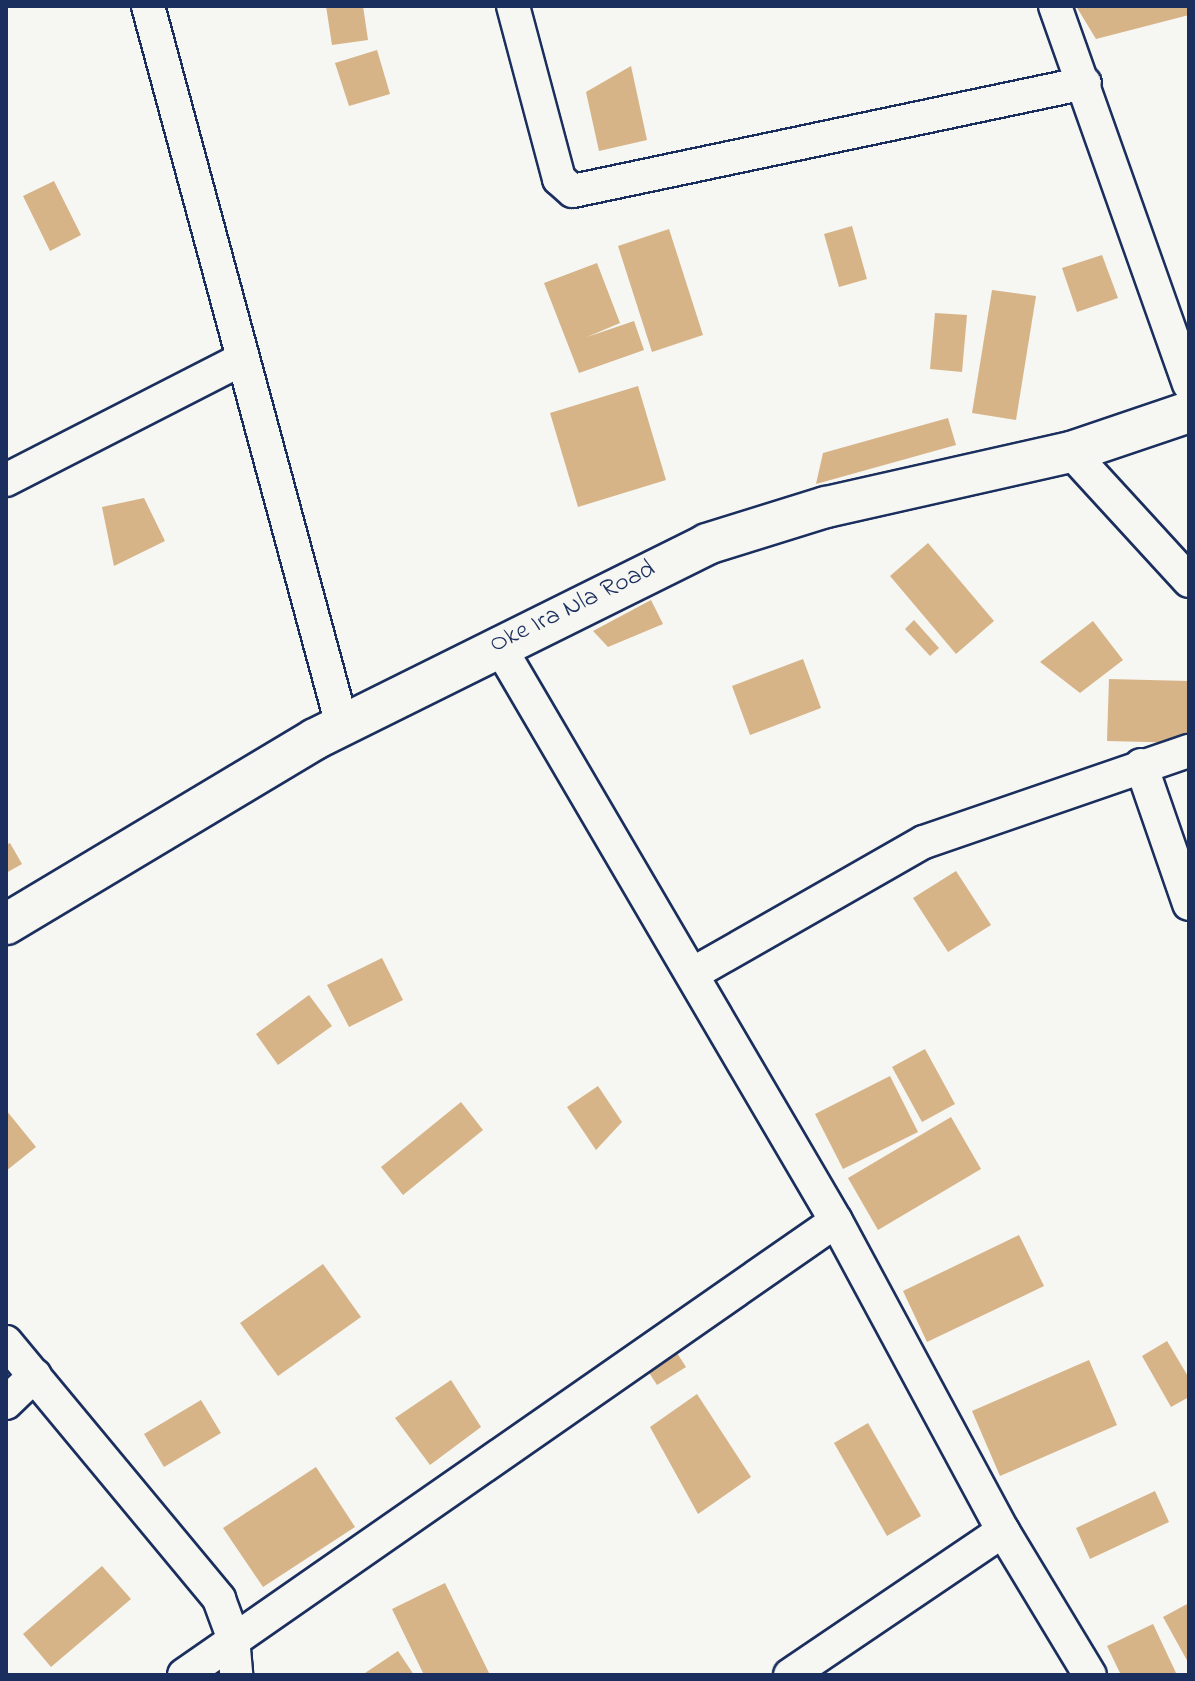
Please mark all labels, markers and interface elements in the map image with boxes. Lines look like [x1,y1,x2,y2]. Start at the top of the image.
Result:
street label: Oke Ira Nla Road [485,554,661,662]

